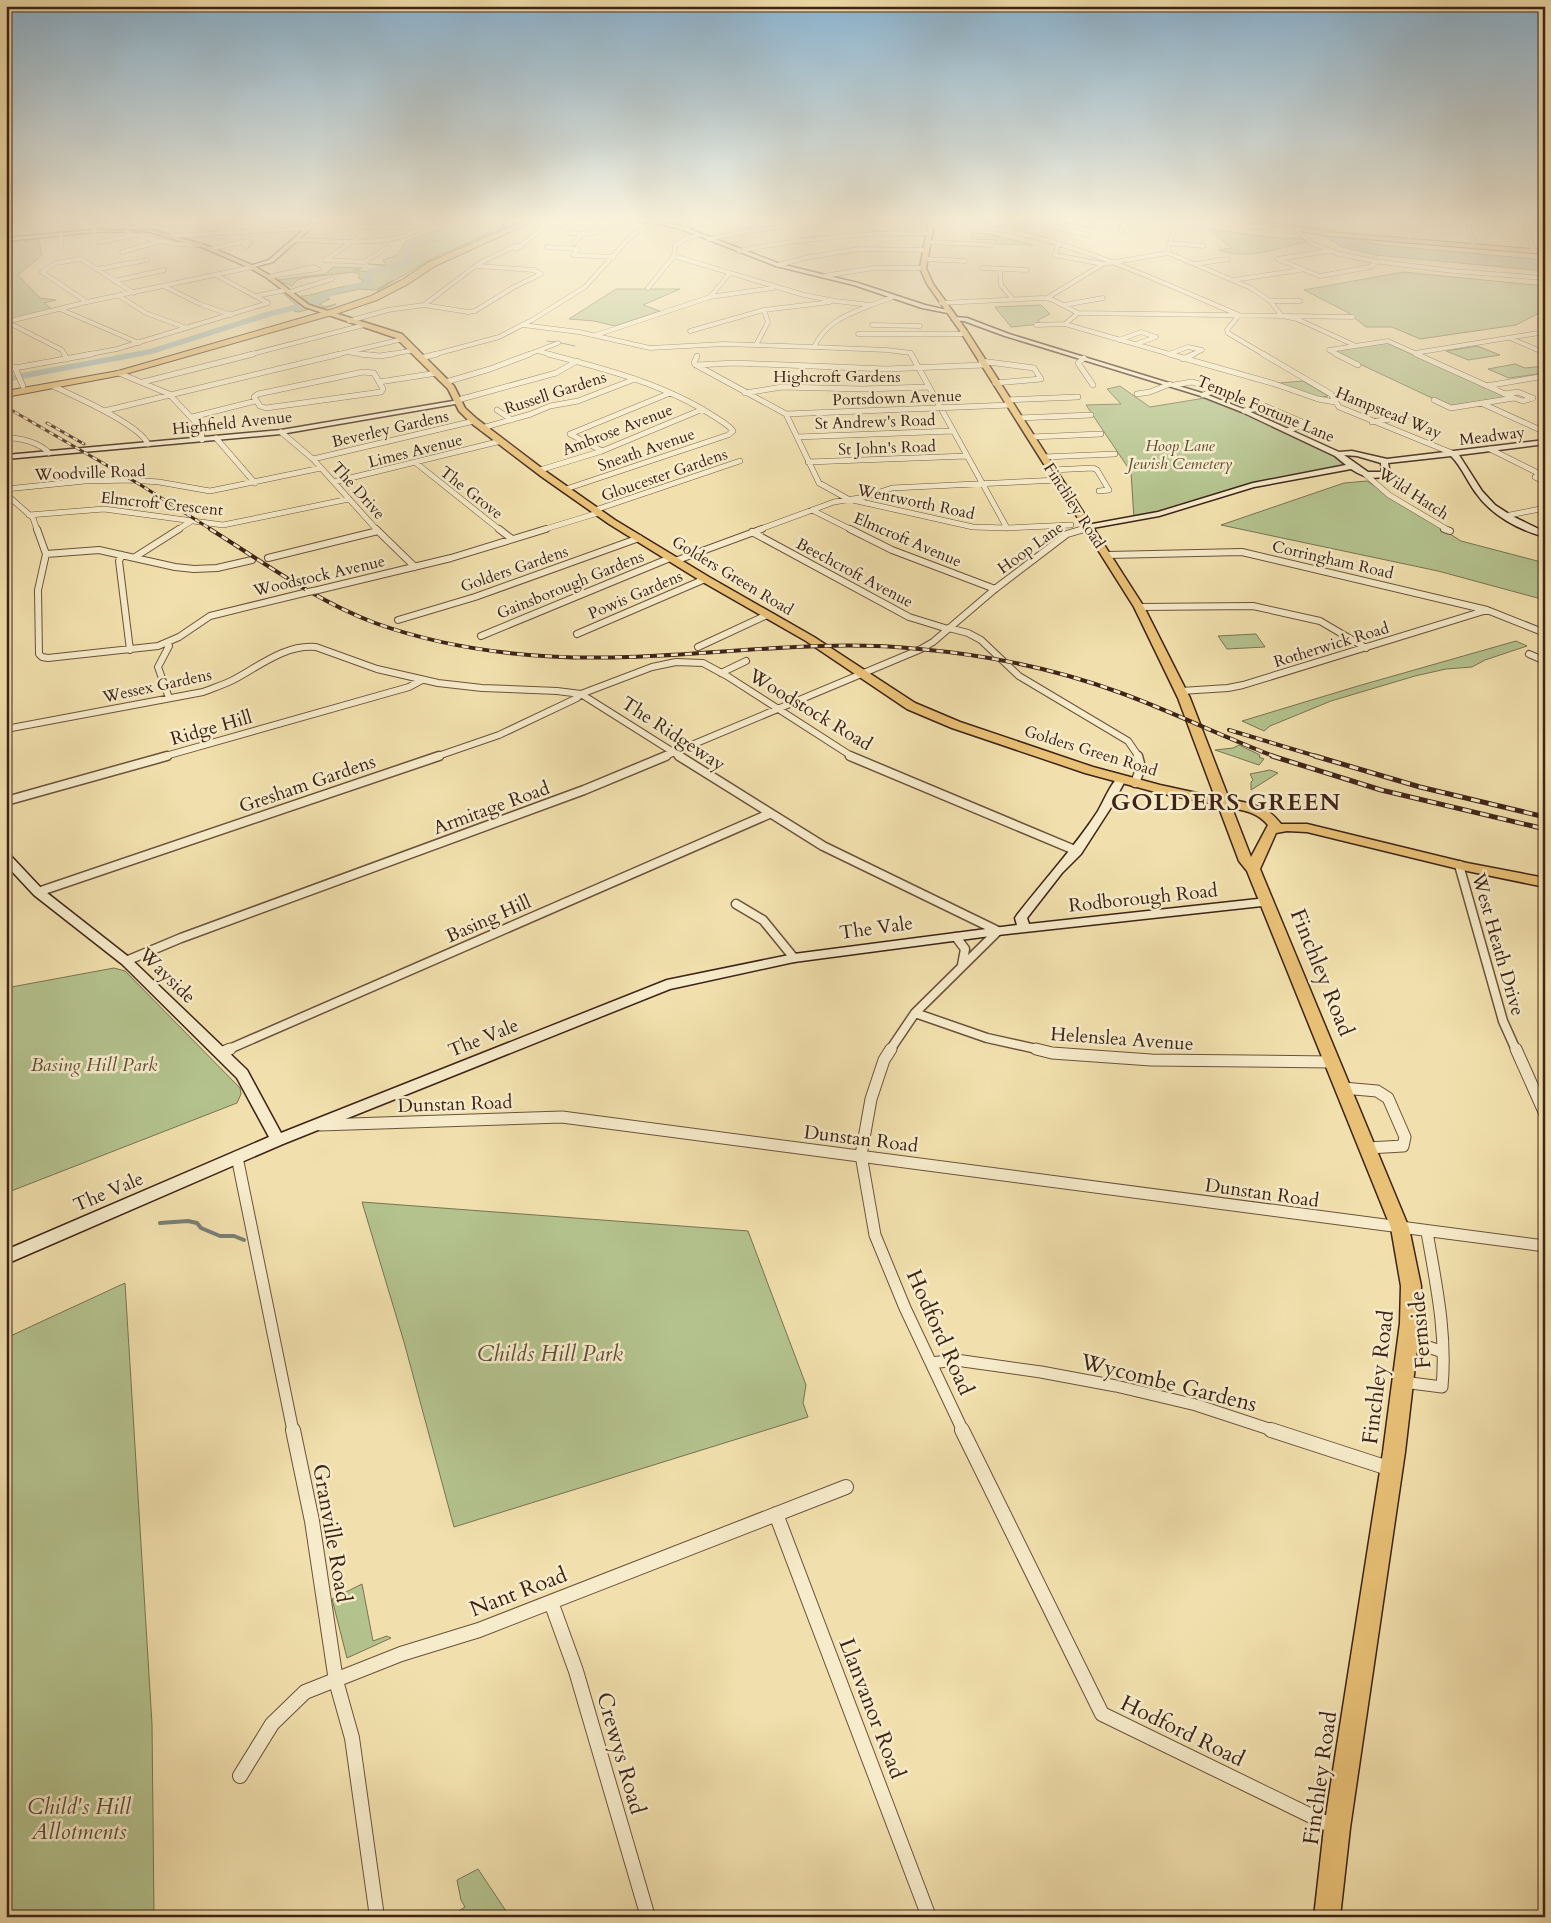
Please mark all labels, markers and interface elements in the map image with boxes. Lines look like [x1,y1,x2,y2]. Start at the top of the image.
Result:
street label: Russell Gardens [502,366,609,420]
street label: Highcroft Gardens [773,366,901,388]
street label: Temple Fortune Lane [1193,370,1338,448]
street label: Hampstead Way [1332,382,1446,444]
street label: Portsdown Avenue [832,385,962,411]
street label: Ambrose Avenue [559,399,676,461]
street label: Beverley Gardens [330,405,451,453]
street label: Highfield Avenue [171,406,293,440]
street label: St Andrew's Road [814,409,936,435]
street label: Meadway [1458,421,1527,451]
street label: Sneath Avenue [595,423,698,477]
street label: Limes Avenue [366,429,465,473]
street label: St John's Road [838,435,937,461]
park label: Hoop Lane Jewish Cemetery [1124,435,1233,475]
street label: Gloucester Gardens [598,443,730,507]
street label: The Drive [326,457,390,524]
street label: Finchley Road [1038,458,1110,553]
street label: Woodville Road [33,460,146,486]
street label: The Grove [435,461,508,524]
street label: Wild Hatch [1373,462,1453,525]
street label: Wentworth Road [854,479,977,525]
street label: Elmcroft Crescent [100,487,224,521]
street label: Elmcroft Avenue [850,507,965,573]
street label: Hoop Lane [993,516,1068,579]
street label: Golders Green Road [668,531,798,621]
street label: Beechcroft Avenue [792,533,917,613]
street label: Corringham Road [1270,535,1396,585]
street label: Golders Gardens [458,540,571,598]
street label: Gainsborough Gardens [494,545,647,624]
street label: Woodstock Avenue [250,550,387,602]
street label: Powis Gardens [585,565,686,625]
street label: Rotherwick Road [1271,617,1392,673]
street label: Woodstock Road [743,662,877,757]
street label: Wessex Gardens [100,664,214,708]
street label: The Ridgeway [616,690,731,777]
street label: Ridge Hill [167,704,255,752]
street label: Golders Green Road [1021,720,1160,782]
street label: Gresham Gardens [236,748,379,819]
street label: Armitage Road [429,775,553,841]
district label: GOLDERS GREEN [1111,786,1341,819]
street label: West Heath Drive [1465,869,1531,1019]
street label: Rodborough Road [1067,877,1219,919]
street label: Basing Hill [442,889,535,949]
street label: Finchley Road [1283,904,1361,1041]
street label: The Vale [838,910,914,946]
street label: Wayside [132,941,201,1009]
street label: The Vale [444,1012,522,1064]
street label: Helenslea Avenue [1049,1021,1194,1057]
park label: Basing Hill Park [31,1052,158,1078]
street label: Dunstan Road [397,1089,513,1119]
street label: Dunstan Road [802,1119,919,1159]
street label: The Vale [69,1166,147,1218]
street label: Dunstan Road [1203,1172,1321,1214]
street label: Hodford Road [899,1265,981,1400]
street label: Fernside [1402,1290,1438,1370]
street label: Finchley Road [1355,1308,1401,1446]
park label: Childs Hill Park [477,1339,623,1369]
street label: Wycombe Gardens [1077,1346,1260,1419]
street label: Granville Road [305,1462,359,1605]
street label: Nant Road [465,1560,572,1624]
street label: Llanvanor Road [832,1634,913,1783]
street label: Hodford Road [1116,1688,1250,1774]
street label: Crewys Road [589,1689,653,1818]
street label: Finchley Road [1296,1709,1344,1847]
park label: Child's Hill Allotments [27,1792,132,1847]

